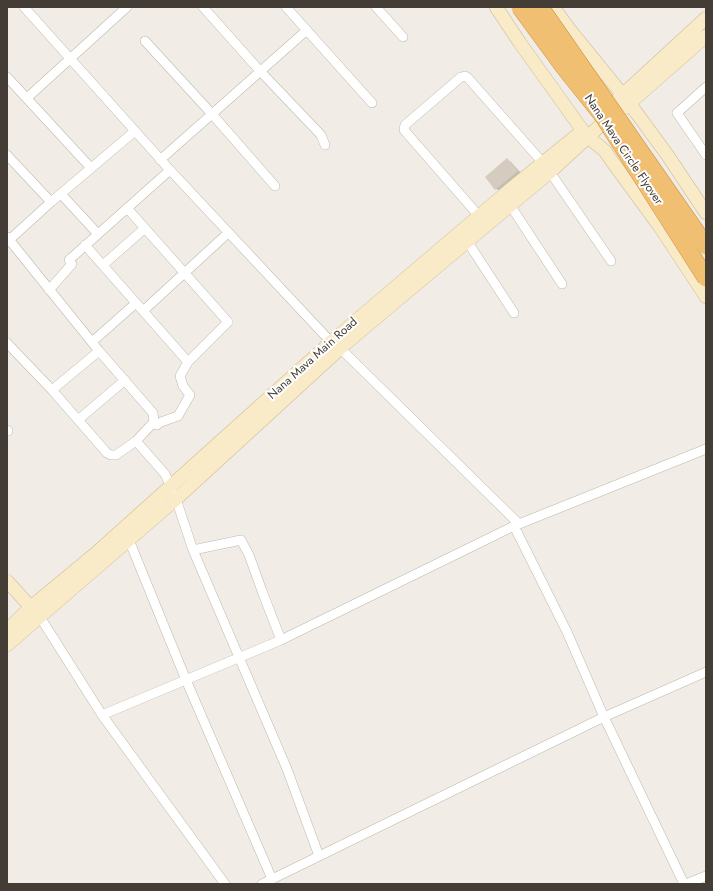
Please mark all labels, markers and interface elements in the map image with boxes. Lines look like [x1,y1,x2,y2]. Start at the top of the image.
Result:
street label: Nana Mava Circle Flyover [581,92,665,208]
street label: Nana Mava Main Road [265,315,361,403]

